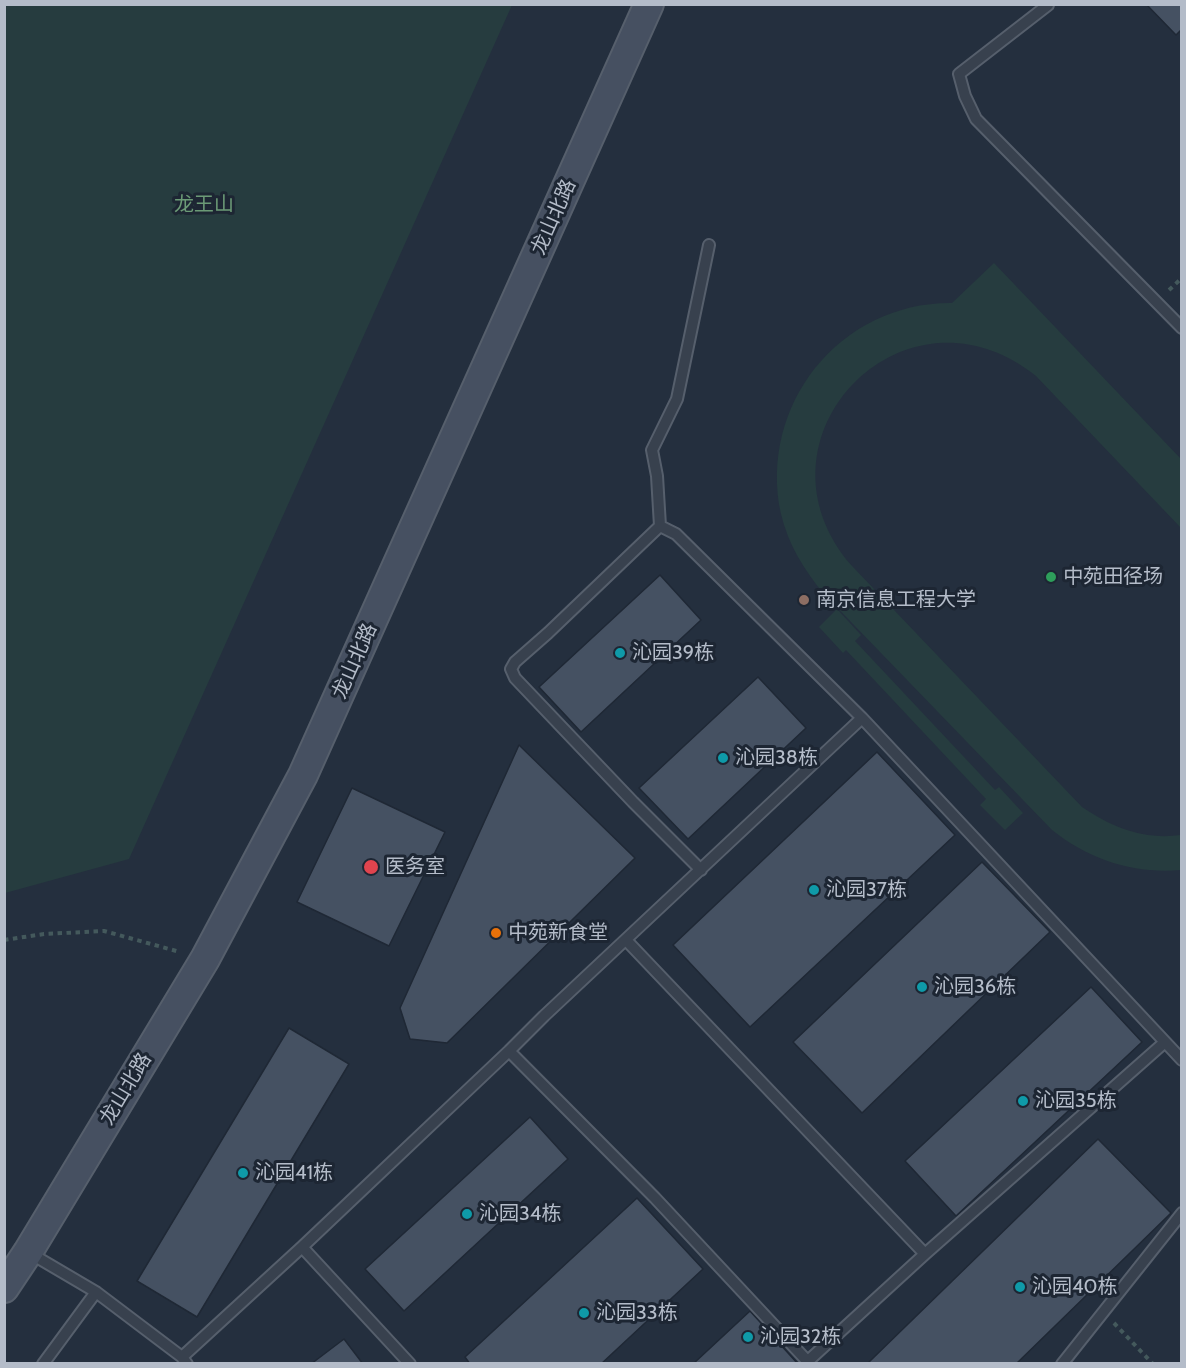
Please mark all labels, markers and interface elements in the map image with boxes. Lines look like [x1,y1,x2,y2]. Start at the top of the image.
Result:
street label: 龙山北路 [527,176,581,258]
park label: 龙王山 [174,193,234,217]
place label: 中苑田径场 [1063,565,1163,589]
marker: 中苑田径场 [1044,570,1058,584]
place label: 南京信息工程大学 [816,588,976,612]
marker: 南京信息工程大学 [797,593,811,607]
street label: 龙山北路 [328,620,382,702]
place label: 沁园39栋 [632,641,714,665]
marker: 沁园39栋 [613,646,627,660]
place label: 沁园38栋 [735,746,818,770]
marker: 沁园38栋 [716,751,730,765]
place label: 医务室 [385,855,445,879]
marker: 医务室 [362,858,380,876]
place label: 沁园37栋 [826,878,907,902]
marker: 沁园37栋 [807,883,821,897]
place label: 中苑新食堂 [508,921,608,945]
marker: 中苑新食堂 [489,926,503,940]
place label: 沁园36栋 [934,975,1016,999]
marker: 沁园36栋 [915,980,929,994]
street label: 龙山北路 [95,1049,157,1129]
place label: 沁园35栋 [1035,1089,1117,1113]
marker: 沁园35栋 [1016,1094,1030,1108]
place label: 沁园41栋 [255,1161,333,1185]
marker: 沁园41栋 [236,1166,250,1180]
place label: 沁园34栋 [479,1202,561,1226]
marker: 沁园34栋 [460,1207,474,1221]
place label: 沁园40栋 [1032,1275,1118,1299]
marker: 沁园40栋 [1013,1280,1027,1294]
place label: 沁园33栋 [596,1301,678,1325]
marker: 沁园33栋 [577,1306,591,1320]
place label: 沁园32栋 [760,1325,841,1349]
marker: 沁园32栋 [741,1330,755,1344]

